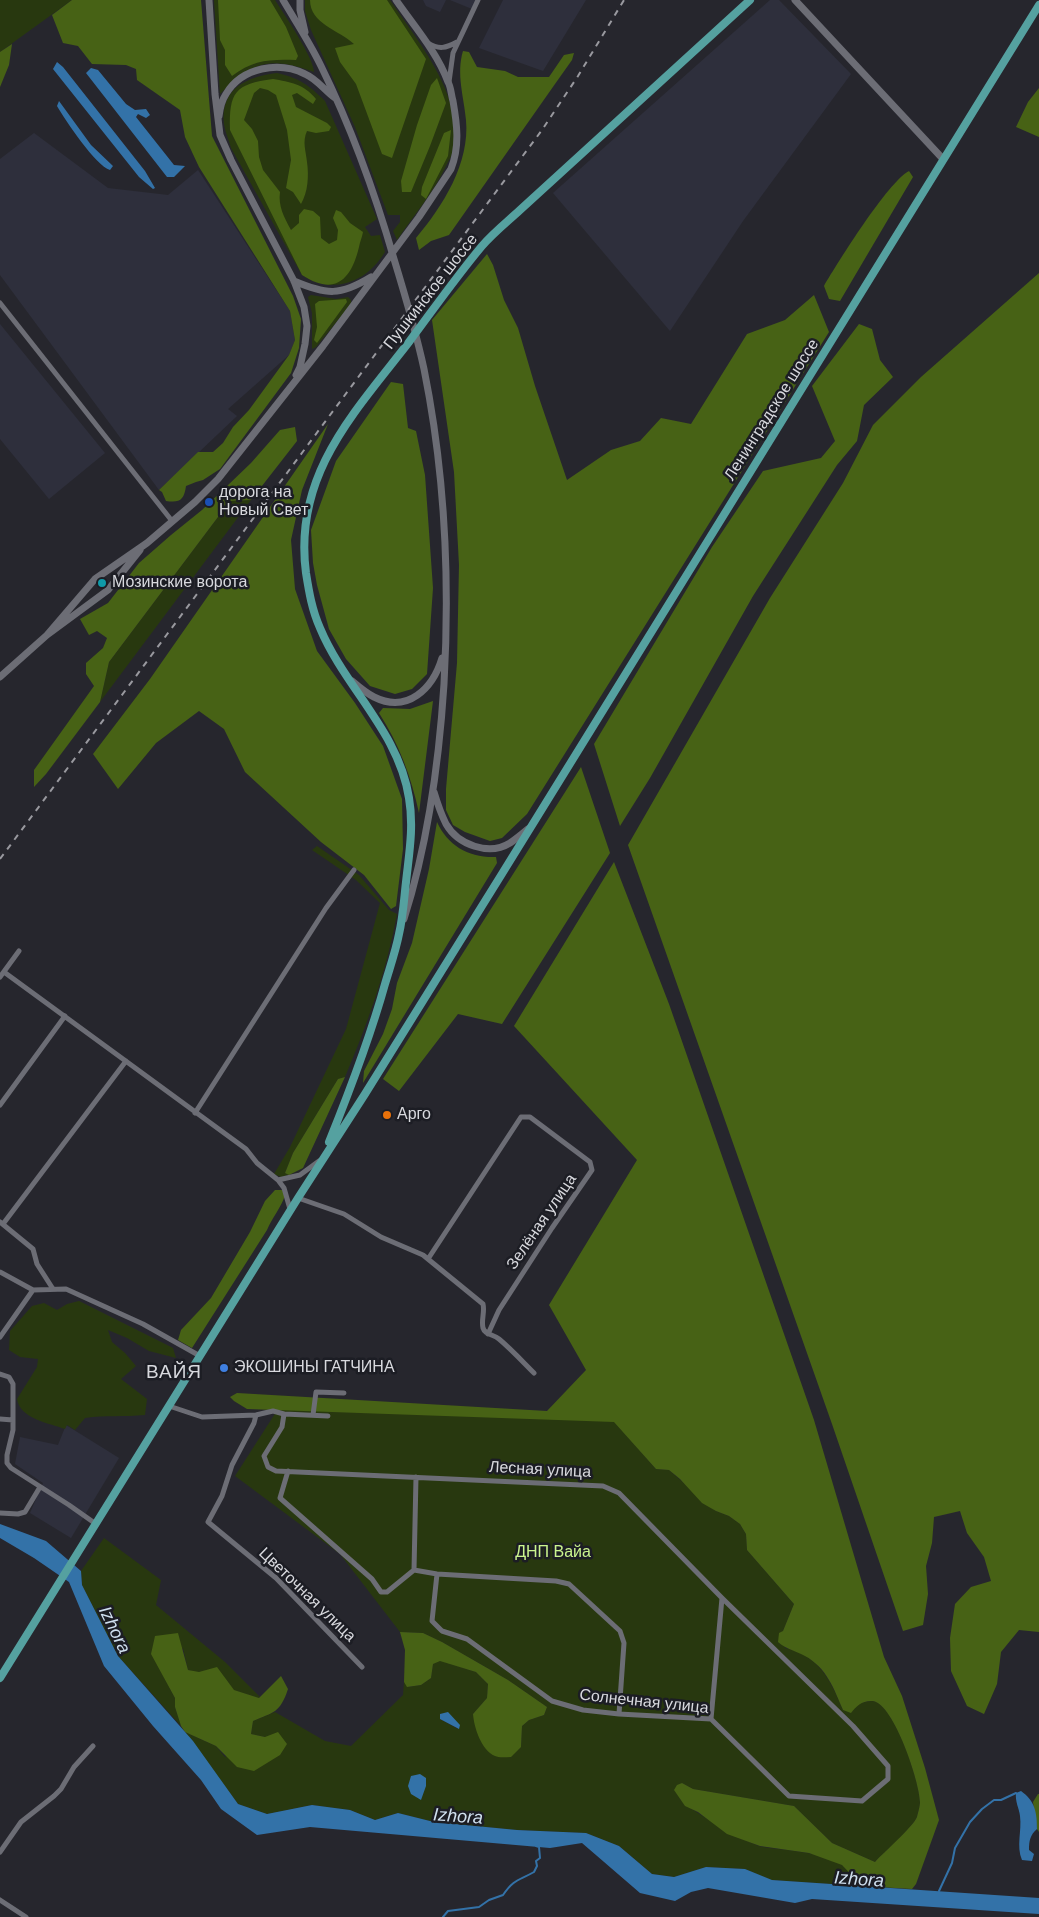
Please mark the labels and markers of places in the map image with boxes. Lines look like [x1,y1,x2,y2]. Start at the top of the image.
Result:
place label: дорога на Новый Свет [219,483,308,521]
marker: дорога на Новый Свет [203,496,215,508]
place label: Мозинские ворота [112,573,247,593]
marker: Мозинские ворота [96,577,108,589]
place label: Арго [397,1105,431,1125]
marker: Арго [381,1109,393,1121]
place label: ЭКОШИНЫ ГАТЧИНА [234,1358,395,1378]
marker: ЭКОШИНЫ ГАТЧИНА [218,1362,230,1374]

